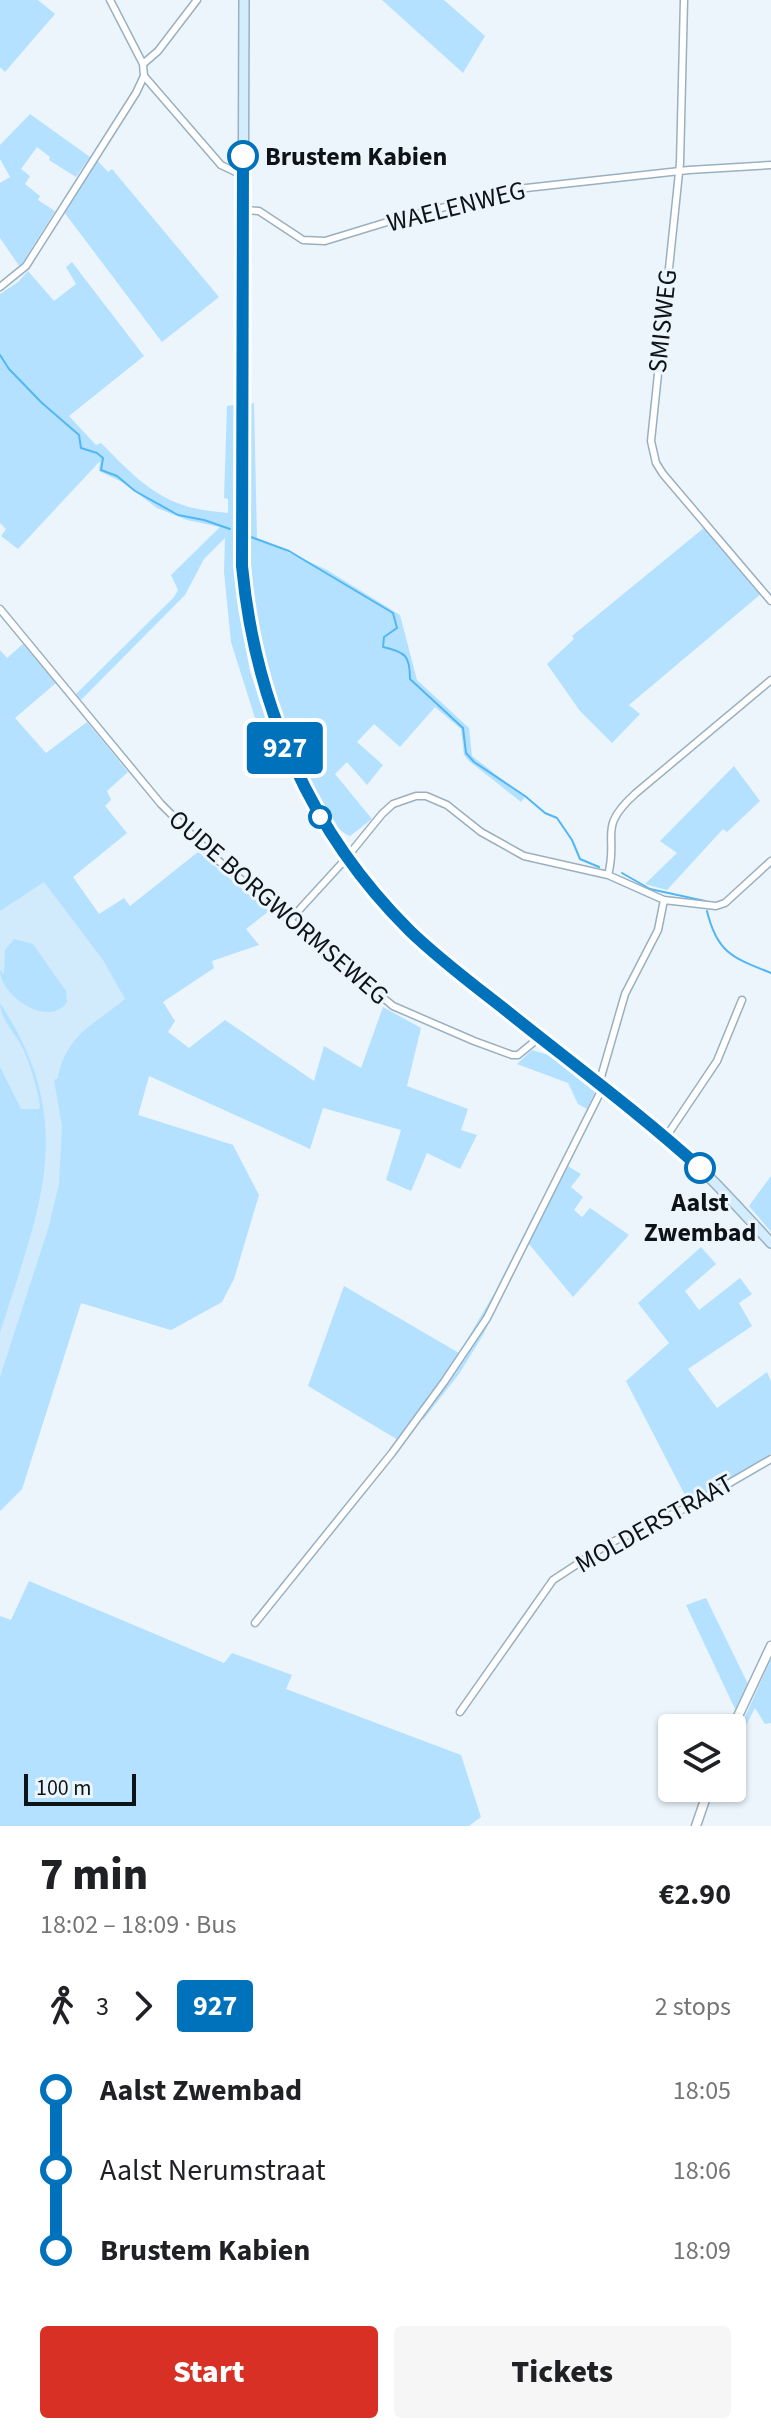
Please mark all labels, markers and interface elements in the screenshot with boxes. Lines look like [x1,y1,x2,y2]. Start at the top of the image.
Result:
place label: Brustem Kabien [265,138,447,175]
marker: Brustem Kabien [228,141,258,171]
street label: WAELENWEG [383,171,529,242]
street label: SMISWEG [639,268,686,375]
line badge: 927 [239,722,331,774]
text: 927 [263,728,307,768]
street label: OUDE BORGWORMSEWEG [160,801,397,1014]
unlabelled marker [309,806,331,828]
marker: Aalst Zwembad [685,1153,715,1183]
place label: Aalst Zwembad [644,1184,756,1251]
street label: MOLDERSTRAAT [569,1465,740,1582]
map controls [658,1714,746,1802]
button: layers [658,1714,746,1802]
scale bar [24,1770,136,1806]
text: 100 m [36,1772,91,1804]
text: 7 min [40,1844,148,1907]
text: €2.90 [659,1873,731,1916]
text: 18:02 – 18:09 · Bus [40,1906,236,1943]
icon: walk [40,1984,84,2028]
icon: forward [121,1984,165,2028]
text: 927 [193,1986,237,2026]
text: 3 [96,1988,109,2025]
text: 2 stops [655,1988,731,2025]
text: Aalst Zwembad [100,2069,302,2112]
text: 18:05 [673,2072,731,2109]
text: Aalst Nerumstraat [100,2149,326,2192]
text: 18:06 [673,2152,731,2189]
text: Brustem Kabien [100,2229,310,2272]
text: 18:09 [673,2232,731,2269]
button: Start [40,2326,378,2418]
button: Tickets [394,2326,731,2418]

